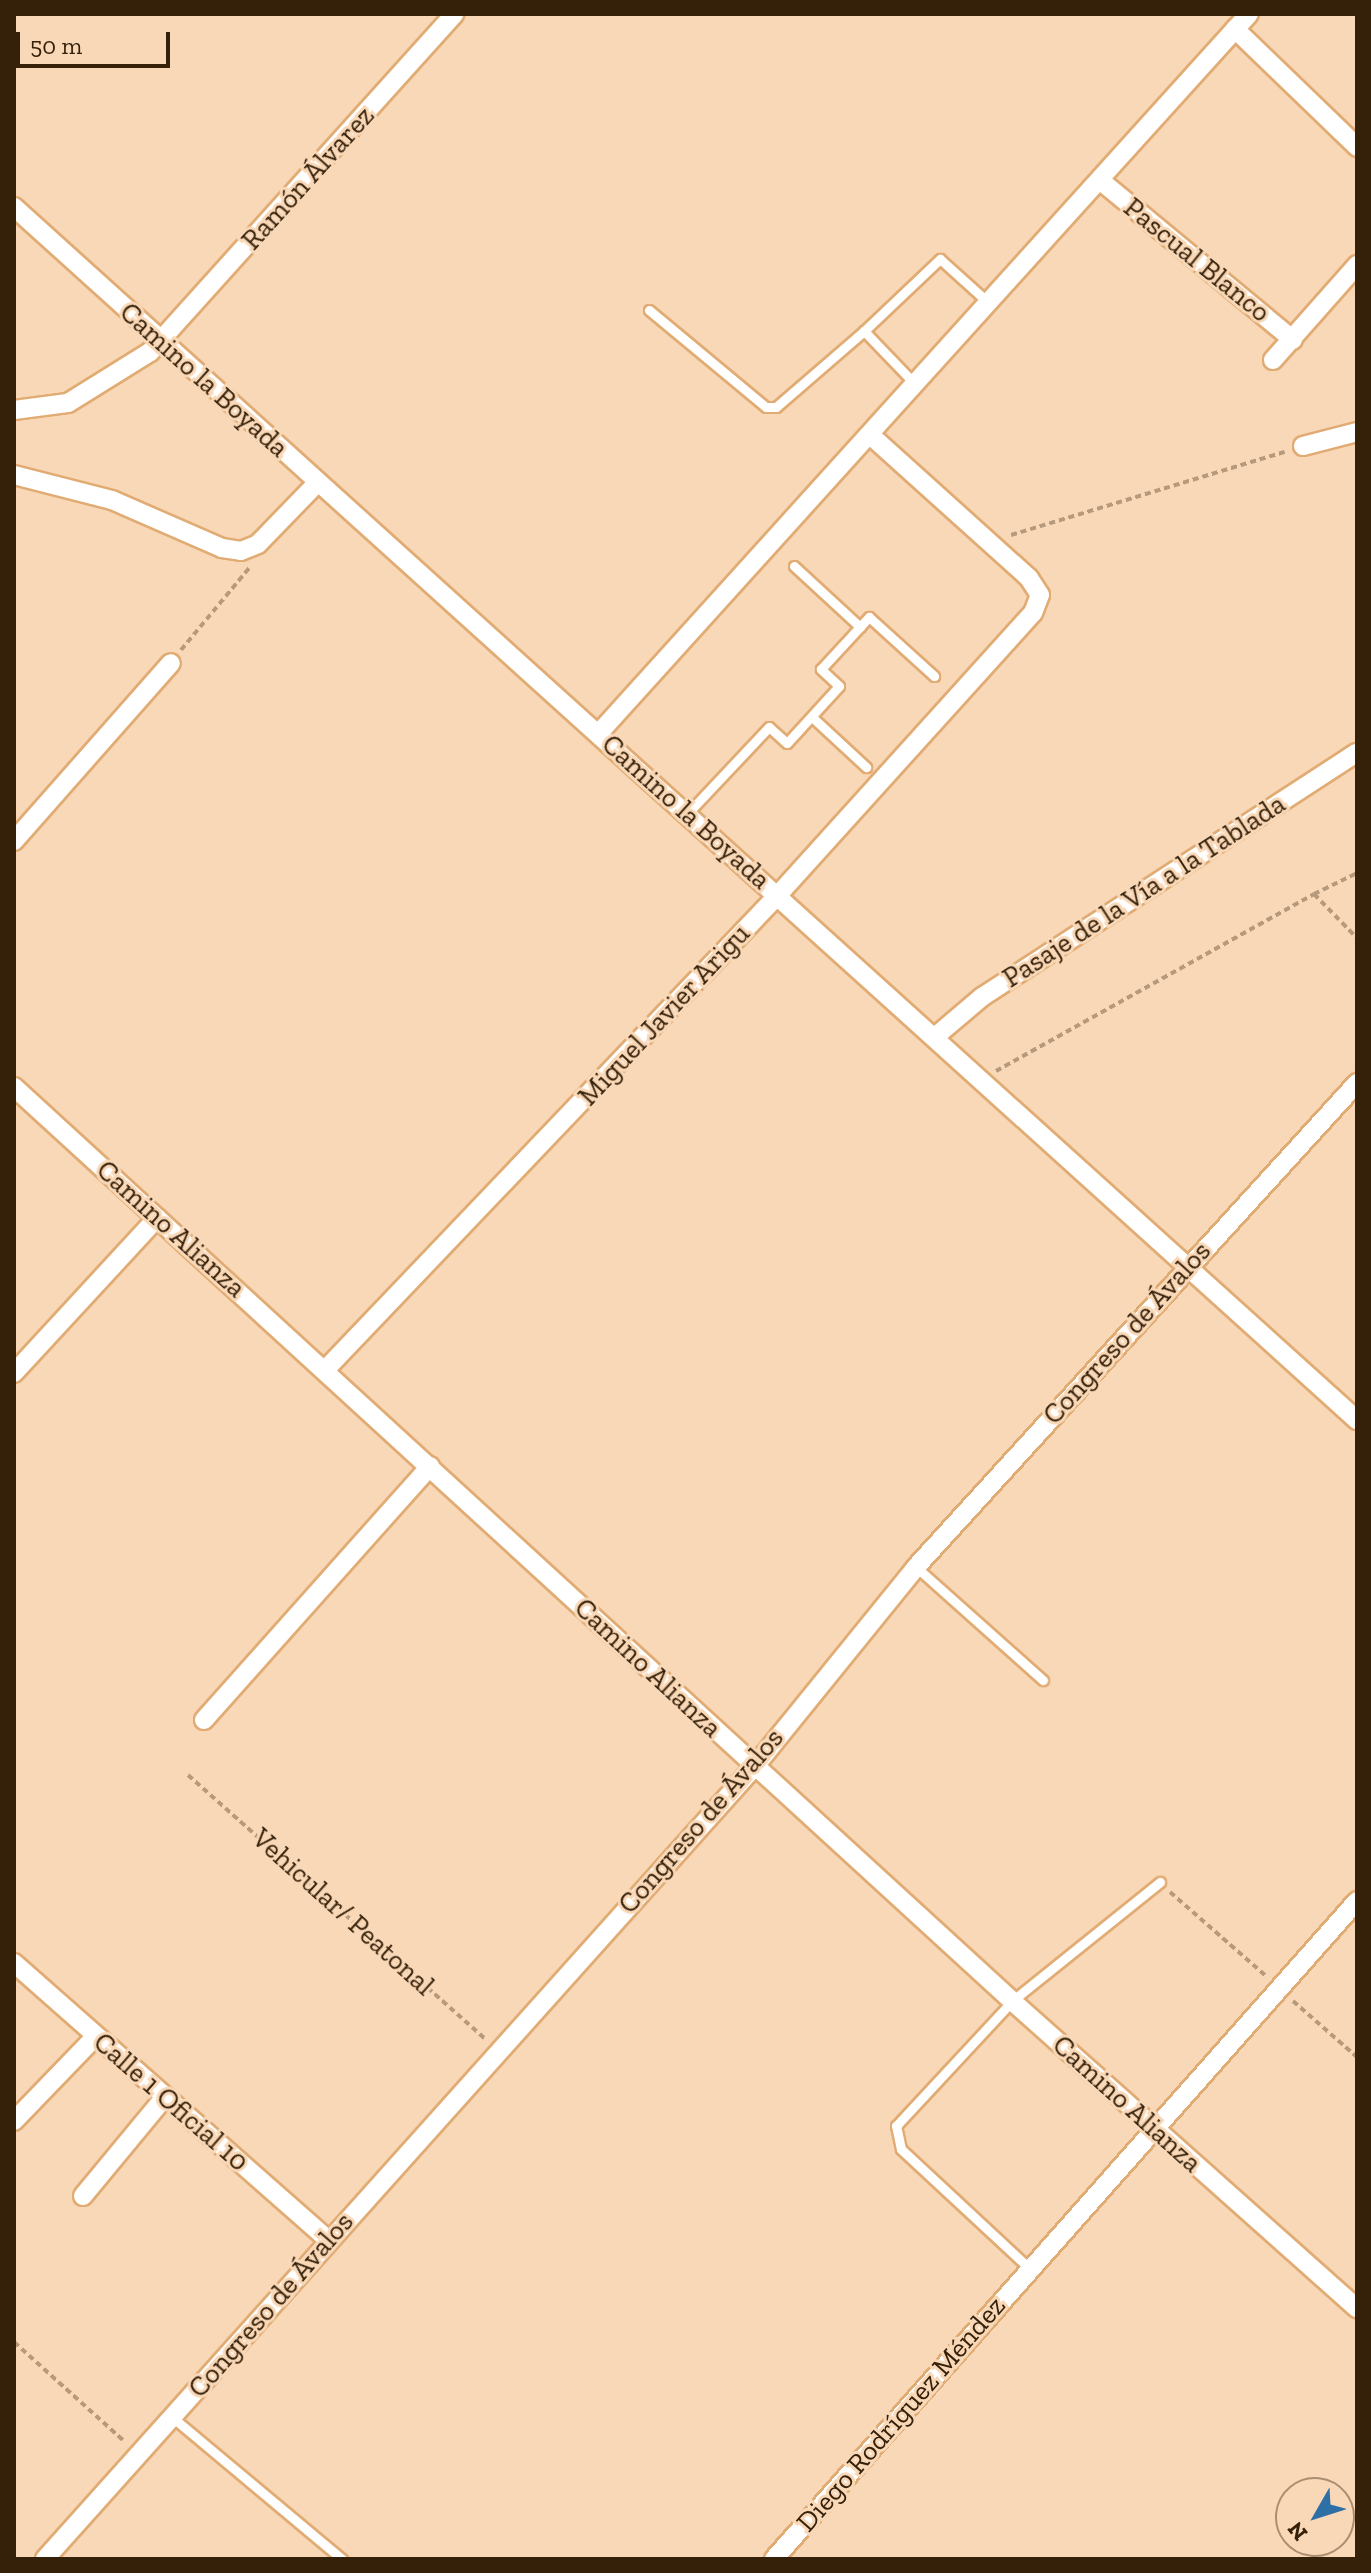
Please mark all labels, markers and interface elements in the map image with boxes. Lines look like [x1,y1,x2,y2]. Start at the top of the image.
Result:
scale bar [20,16,174,66]
text: 50 m [30,31,82,60]
street label: Ramón Álvarez [234,99,382,257]
street label: Pascual Blanco [1117,191,1277,329]
street label: Camino la Boyada [113,295,295,465]
street label: Camino la Boyada [595,727,777,897]
street label: Pasaje de la Vía a la Tablada [996,787,1292,995]
street label: Miguel Javier Arigu [571,917,757,1113]
street label: Camino Alianza [89,1153,253,1305]
street label: Congreso de Ávalos [1036,1234,1218,1432]
street label: Camino Alianza [567,1591,729,1745]
street label: Congreso de Ávalos [611,1721,791,1921]
street label: Vehicular/ Peatonal [245,1821,441,2003]
street label: Calle 1 Oficial 10 [87,2026,255,2178]
street label: Camino Alianza [1045,2028,1209,2180]
street label: Congreso de Ávalos [181,2205,361,2405]
street label: Diego Rodríguez Méndez [789,2289,1013,2539]
north arrow [1275,2477,1355,2557]
text: N [1282,2516,1313,2546]

